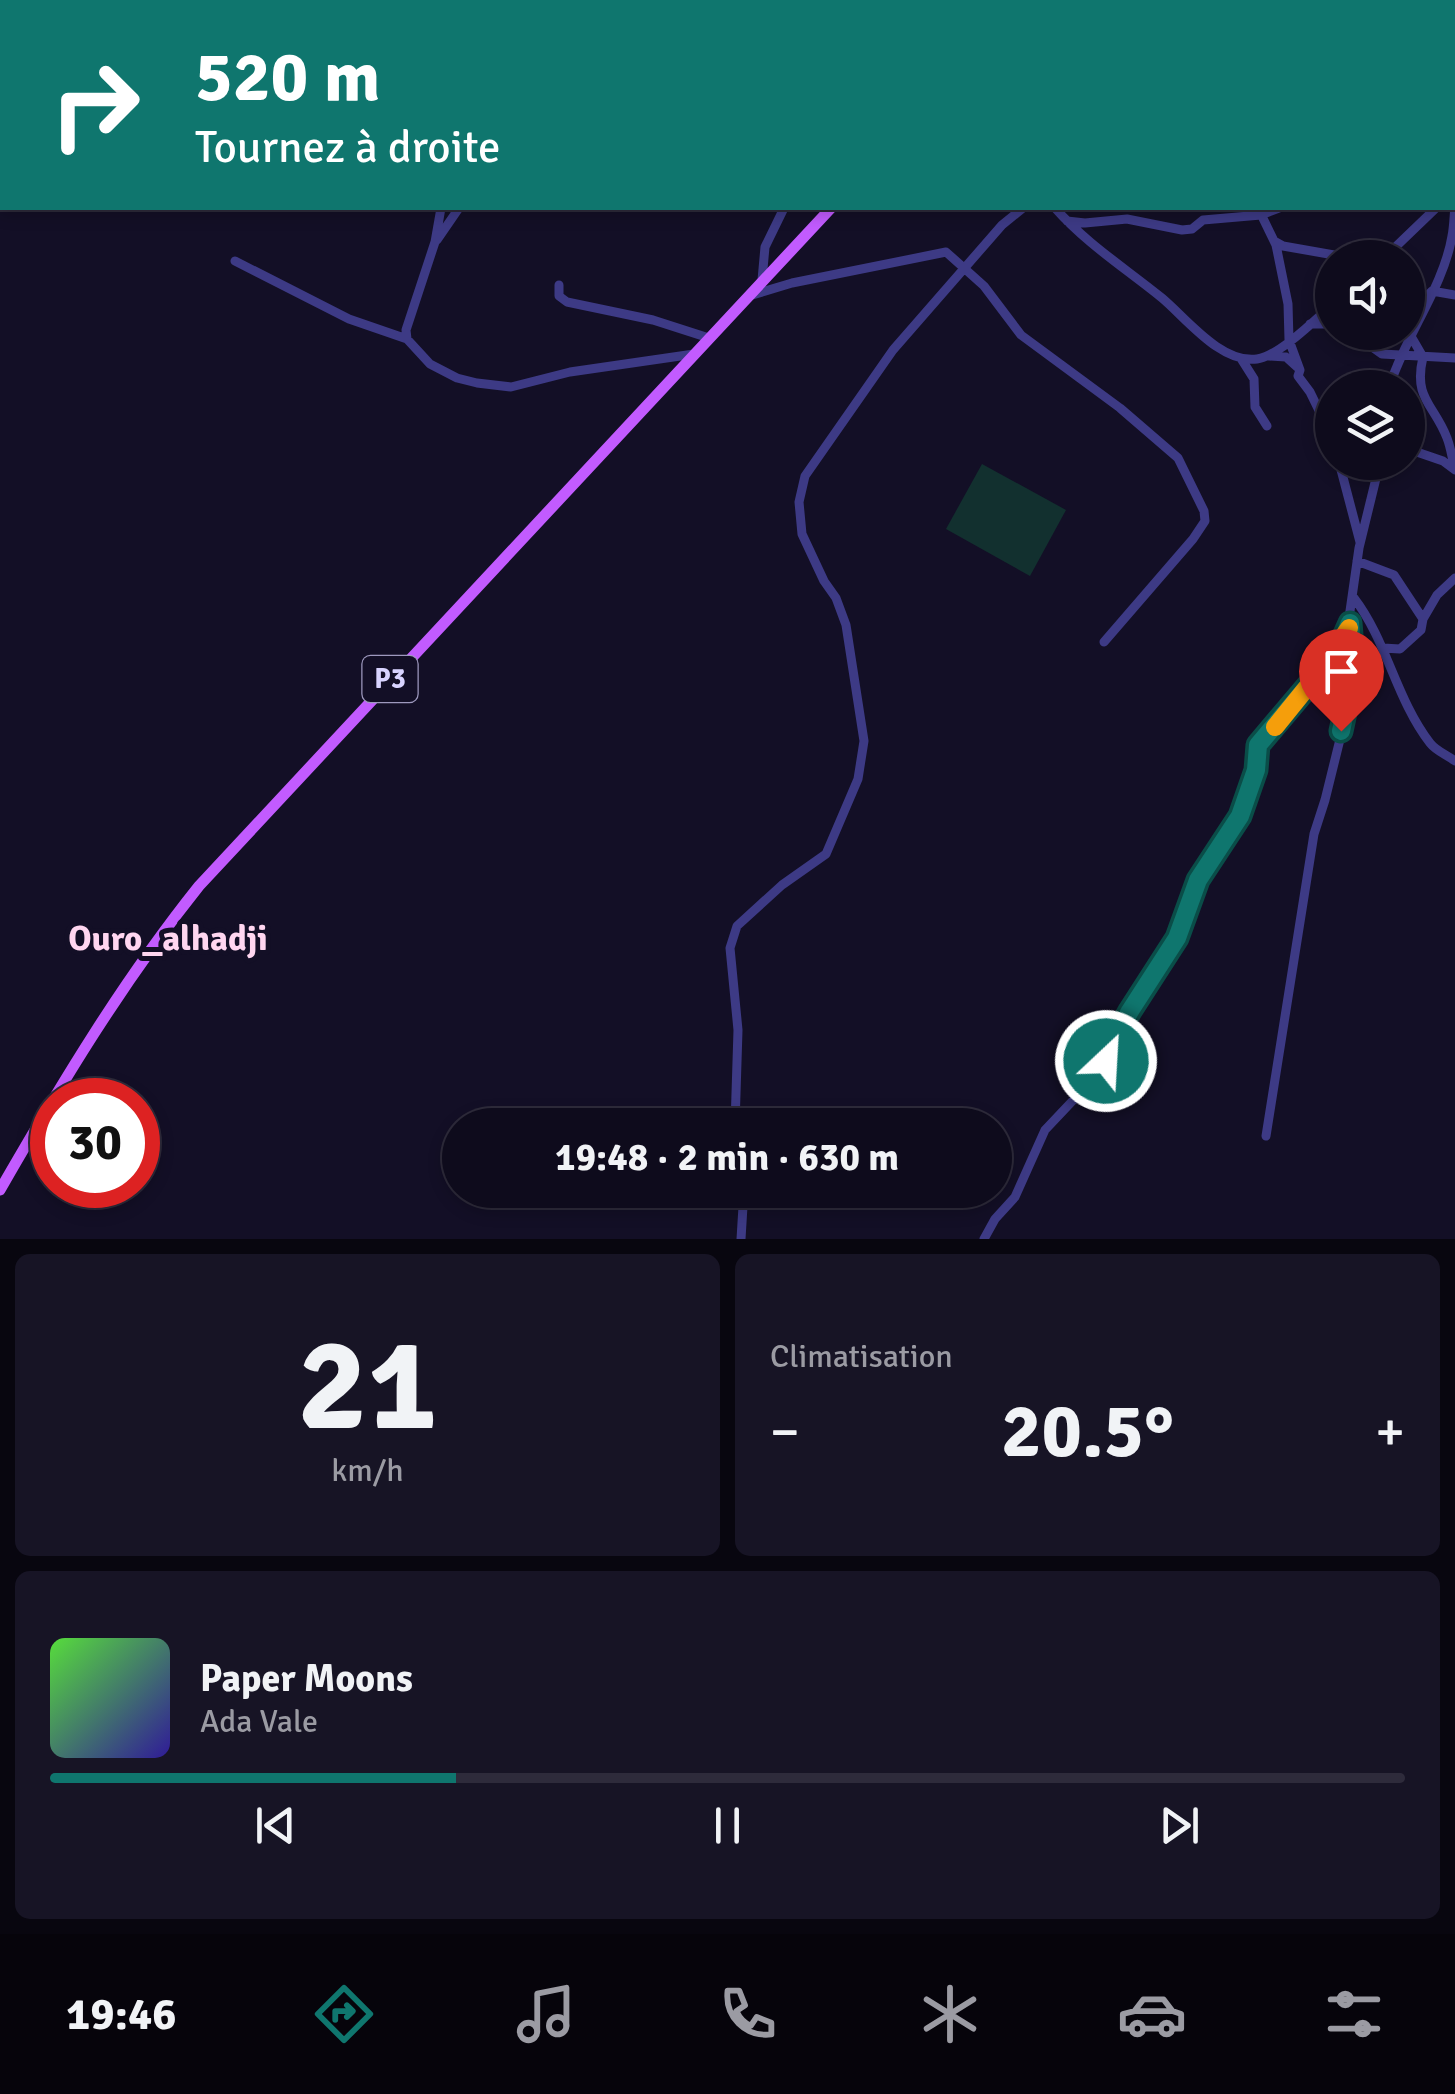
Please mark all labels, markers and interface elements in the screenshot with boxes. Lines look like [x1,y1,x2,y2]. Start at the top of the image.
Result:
text: 520 m [195,34,380,120]
icon: right [30,40,160,170]
text: Tournez à droite [195,120,501,175]
map controls [1315,240,1425,480]
button: sound [1315,240,1425,350]
button: layers [1315,370,1425,480]
pin [1299,629,1384,732]
icon: arrive [1314,644,1369,699]
road number: P3 [362,656,418,702]
district label: Ouro_alhadji [68,917,268,960]
position arrow [1054,1009,1158,1113]
speed limit sign: 30 [30,1078,160,1208]
text: 19:48 · 2 min · 630 m [555,1134,899,1181]
text: 21 [297,1306,438,1466]
text: Climatisation [770,1337,953,1376]
text: 20.5° [1001,1385,1174,1478]
text: − [770,1398,800,1466]
text: + [1375,1398,1405,1466]
text: km/h [331,1451,404,1490]
text: Paper Moons [200,1655,413,1702]
text: Ada Vale [200,1702,318,1741]
icon: previous [248,1798,303,1853]
icon: pause [700,1798,755,1853]
icon: next [1152,1798,1207,1853]
icon: directions [309,1979,379,2049]
icon: music [511,1979,581,2049]
icon: phone [713,1979,783,2049]
icon: climate [915,1979,985,2049]
icon: car [1117,1979,1187,2049]
icon: filters [1319,1979,1389,2049]
text: 19:46 [66,1987,176,2042]

